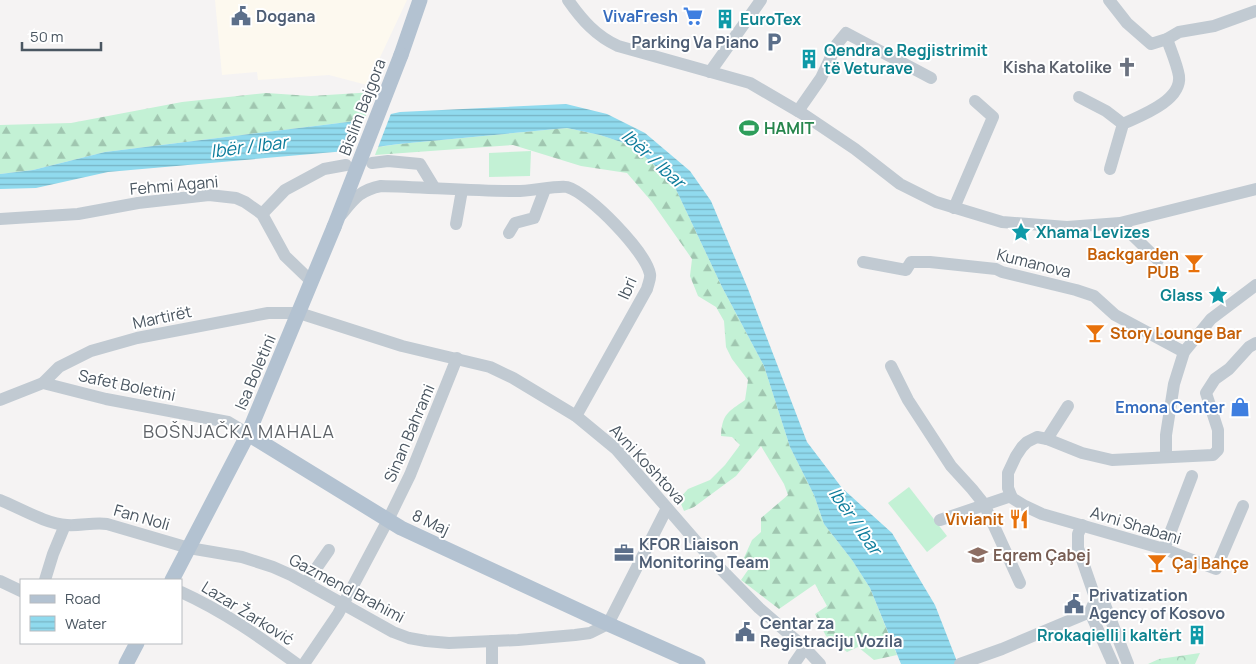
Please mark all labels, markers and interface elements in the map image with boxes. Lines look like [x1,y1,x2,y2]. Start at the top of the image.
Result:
public building icon: Dogana [230,5,252,27]
place label: Dogana [256,5,315,27]
place label: VivaFresh [603,5,678,27]
supermarket icon: VivaFresh [682,5,704,27]
building icon: EuroTex [714,8,736,30]
place label: EuroTex [740,8,801,30]
scale bar [22,20,101,52]
text: 50 m [30,26,64,47]
place label: Parking Va Piano [632,31,759,53]
parking icon: Parking Va Piano [763,31,785,53]
place label: Qendra e Regjistrimit të Veturave [824,39,988,79]
building icon: Qendra e Regjistrimit të Veturave [798,48,820,70]
street label: Bislim Bajgora [333,55,391,159]
place label: Kisha Katolike [1003,56,1112,78]
church icon: Kisha Katolike [1116,56,1138,78]
sports icon: HAMIT [738,117,760,139]
place label: HAMIT [764,117,814,139]
water label: Ibër / Ibar [617,123,692,195]
water label: Ibër / Ibar [209,129,291,163]
street label: Fehmi Agani [129,170,219,200]
place icon: Xhama Levizes [1010,221,1032,243]
place label: Xhama Levizes [1036,221,1150,243]
street label: Kumanova [994,243,1074,283]
place label: Backgarden PUB [1087,243,1179,283]
bar icon: Backgarden PUB [1183,252,1205,274]
street label: Ibri [612,273,642,303]
place label: Glass [1160,284,1203,306]
place icon: Glass [1207,284,1229,306]
street label: Martirët [130,300,194,334]
bar icon: Story Lounge Bar [1084,322,1106,344]
place label: Story Lounge Bar [1110,322,1242,344]
street label: Isa Boletini [229,331,281,413]
street label: Safet Boletini [76,364,178,406]
street label: Sinan Bahrami [378,381,440,485]
place label: Emona Center [1115,396,1225,418]
shop icon: Emona Center [1229,396,1251,418]
district label: BOŠNJAČKA MAHALA [143,419,335,443]
street label: Avni Koshtova [605,419,691,509]
water label: Ibër / Ibar [824,482,889,561]
street label: Fan Noli [111,499,173,535]
street label: Avni Shabani [1088,501,1184,549]
street label: 8 Maj [409,504,453,540]
place label: Vivianit [946,508,1004,530]
restaurant icon: Vivianit [1008,508,1030,530]
place label: KFOR Liaison Monitoring Team [639,533,769,573]
office icon: KFOR Liaison Monitoring Team [613,542,635,564]
school or university icon: Eqrem Çabej [967,544,989,566]
place label: Eqrem Çabej [993,544,1091,566]
street label: Gazmend Brahimi [285,548,409,628]
bar icon: Çaj Bahçe [1146,552,1168,574]
place label: Çaj Bahçe [1172,552,1249,574]
street label: Lazar Žarković [198,576,298,650]
legend [20,579,182,644]
place label: Privatization Agency of Kosovo [1089,584,1225,624]
text: Road [65,588,101,609]
public building icon: Privatization Agency of Kosovo [1063,593,1085,615]
place label: Centar za Registraciju Vozila [760,612,902,652]
text: Water [65,613,107,634]
public building icon: Centar za Registraciju Vozila [734,621,756,643]
place label: Rrokaqielli i kaltërt [1037,624,1182,646]
building icon: Rrokaqielli i kaltërt [1186,624,1208,646]

